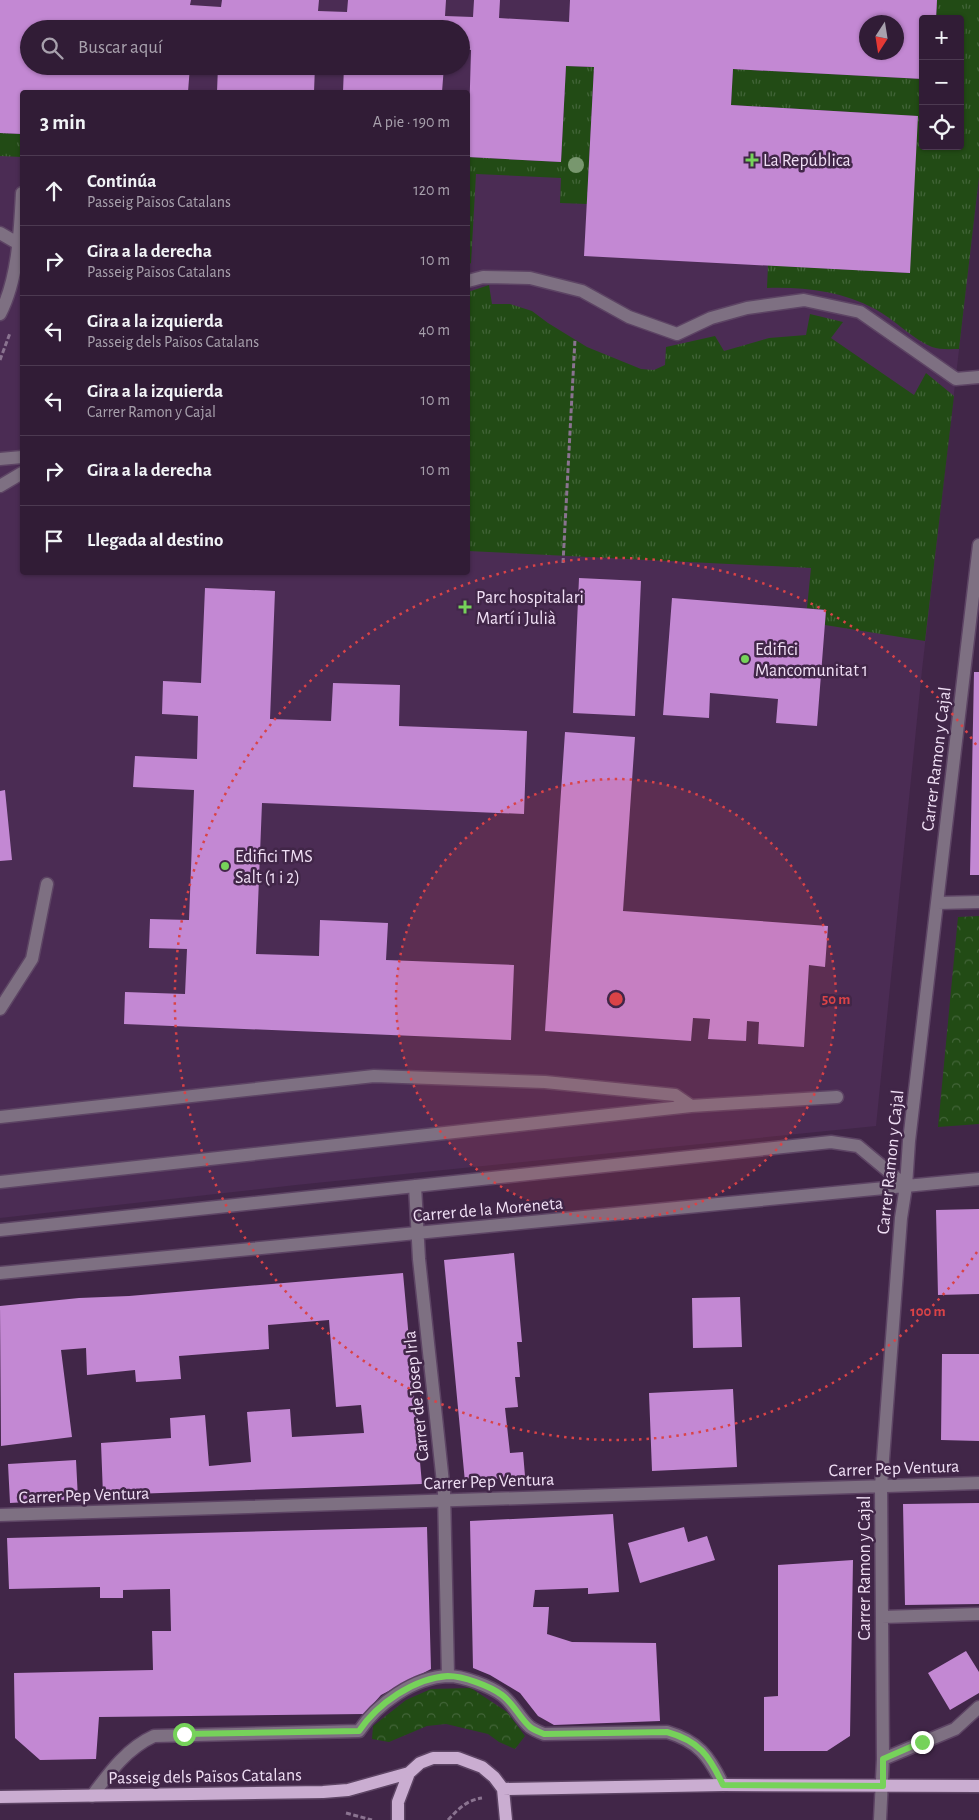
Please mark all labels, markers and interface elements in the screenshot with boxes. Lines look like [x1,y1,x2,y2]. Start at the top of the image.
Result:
north arrow [859,15,904,60]
map controls [919,15,964,150]
button: + [919,15,964,60]
search box [20,20,470,75]
icon: search [38,34,66,62]
text: Buscar aquí [78,38,163,57]
button: − [919,60,964,105]
button: locate [919,105,964,150]
text: 3 min [40,112,86,133]
text: A pie · 190 m [373,114,450,130]
place label: La República [763,152,851,170]
marker: La República [745,153,759,167]
text: Continúa [87,172,156,191]
icon: ahead [40,177,68,205]
text: 120 m [413,182,450,198]
text: Passeig Països Catalans [87,194,231,210]
text: Gira a la derecha [87,242,212,261]
icon: right [40,247,68,275]
text: 10 m [421,252,450,268]
text: Passeig Països Catalans [87,264,231,280]
text: Gira a la izquierda [87,312,223,331]
icon: left [40,317,68,345]
text: 40 m [418,322,450,338]
text: Passeig dels Països Catalans [87,334,259,350]
text: Gira a la izquierda [87,382,223,401]
icon: left [40,387,68,415]
text: 10 m [421,392,450,408]
text: Carrer Ramon y Cajal [87,404,216,420]
icon: right [40,457,68,485]
text: Gira a la derecha [87,461,212,480]
text: 10 m [421,462,450,478]
icon: arrive [40,527,68,555]
text: Llegada al destino [87,531,224,550]
place label: Parc hospitalari Martí i Julià [476,589,584,628]
marker: Parc hospitalari Martí i Julià [458,600,472,614]
place label: Edifici Mancomunitat 1 [755,641,868,680]
marker: Edifici Mancomunitat 1 [739,653,751,665]
street label: Carrer Ramon y Cajal [919,686,955,832]
place label: Edifici TMS Salt (1 i 2) [235,848,313,887]
marker: Edifici TMS Salt (1 i 2) [219,860,231,872]
centre of rings [607,990,625,1008]
text: 50 m [822,992,850,1007]
street label: Carrer Ramon y Cajal [874,1089,908,1235]
street label: Carrer de la Moreneta [412,1194,564,1226]
text: 100 m [910,1304,946,1319]
street label: Carrer de Josep Irla [401,1330,433,1462]
street label: Carrer Pep Ventura [828,1458,960,1480]
street label: Carrer Pep Ventura [423,1471,555,1493]
street label: Carrer Pep Ventura [18,1485,150,1507]
street label: Carrer Ramon y Cajal [856,1495,874,1641]
route start [173,1723,196,1746]
route end [911,1731,934,1754]
street label: Passeig dels Països Catalans [108,1766,302,1788]

